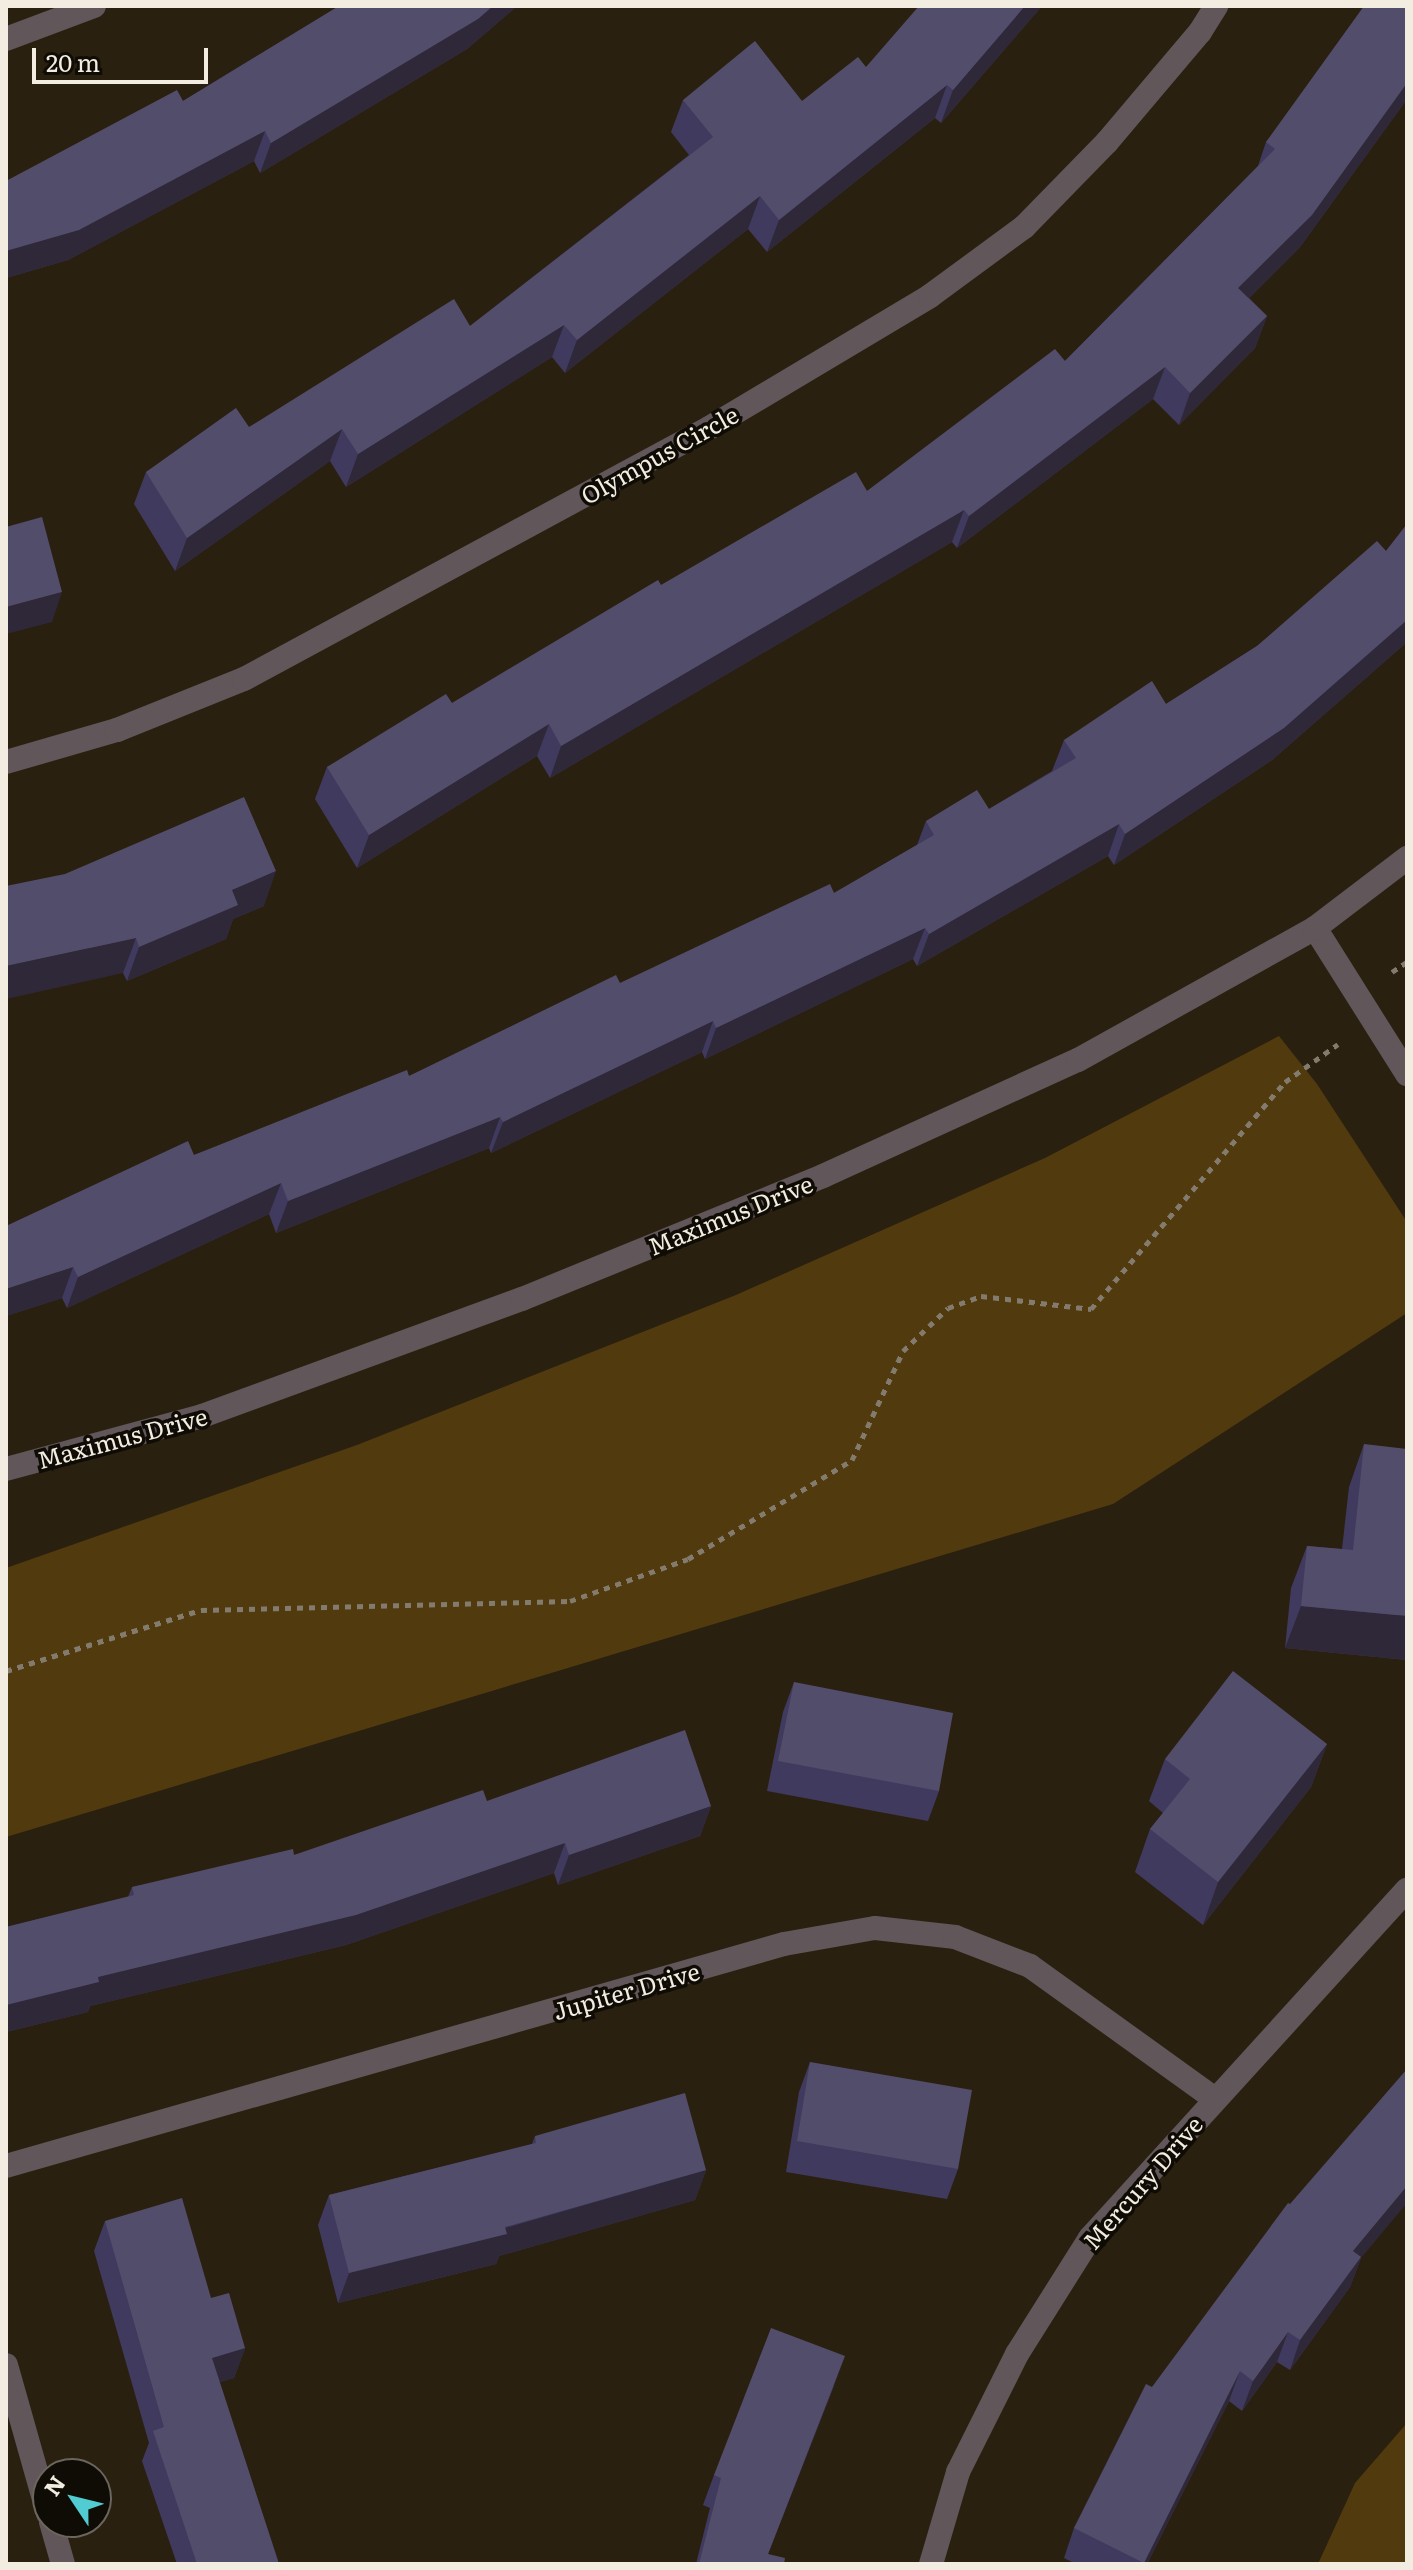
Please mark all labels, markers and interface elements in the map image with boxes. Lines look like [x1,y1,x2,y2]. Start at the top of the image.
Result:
scale bar [36,32,212,82]
text: 20 m [46,44,100,79]
street label: Olympus Circle [575,399,743,509]
street label: Maximus Drive [644,1168,816,1260]
street label: Maximus Drive [34,1400,210,1474]
street label: Jupiter Drive [549,1955,703,2025]
street label: Mercury Drive [1076,2109,1208,2255]
north arrow [32,2458,112,2538]
text: N [35,2468,72,2502]

